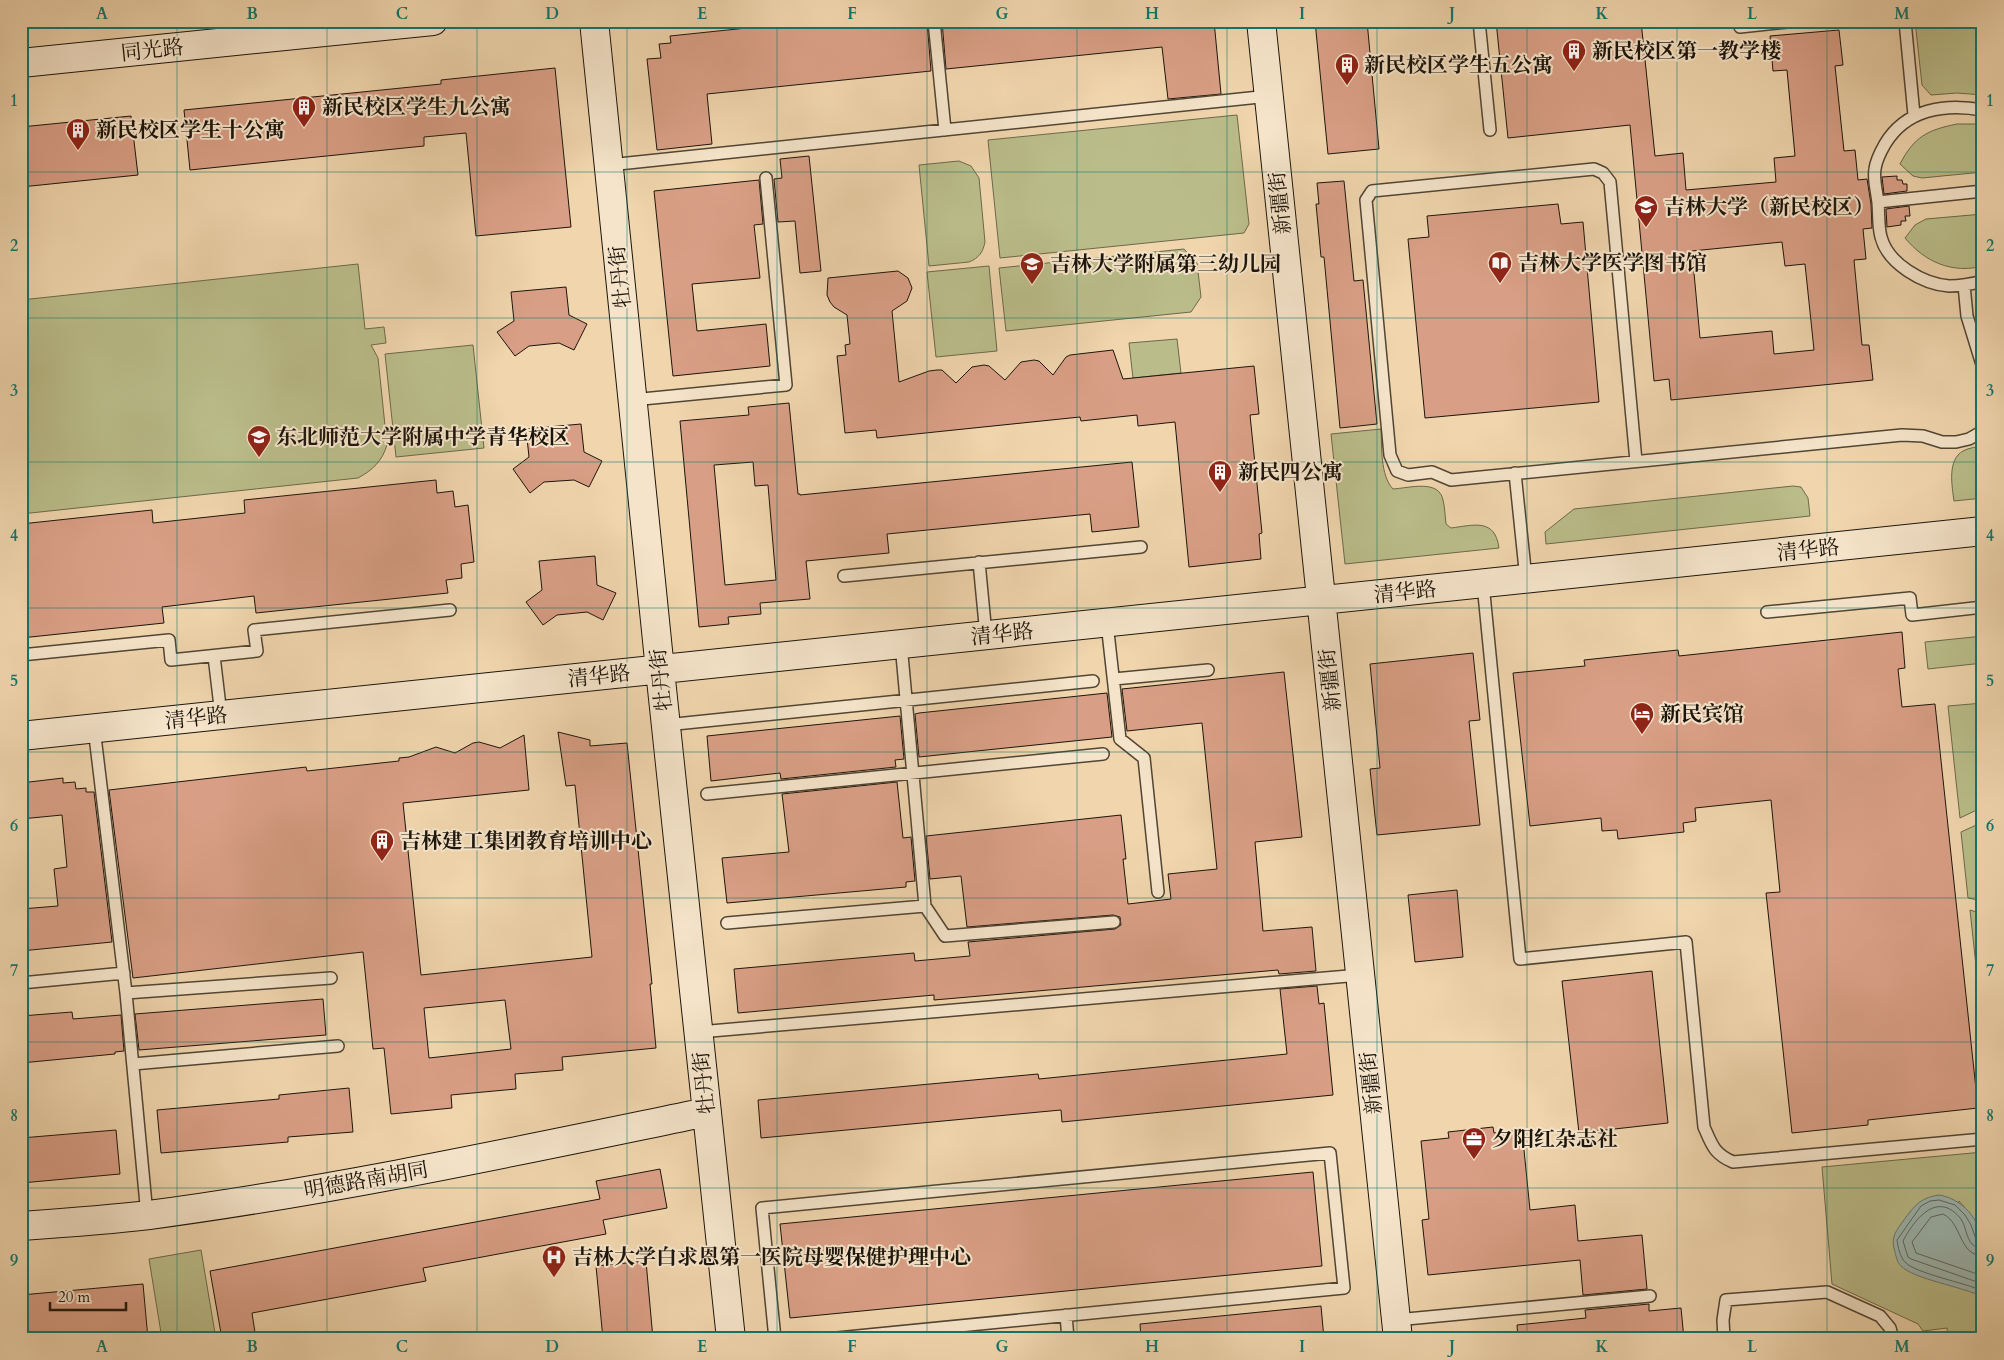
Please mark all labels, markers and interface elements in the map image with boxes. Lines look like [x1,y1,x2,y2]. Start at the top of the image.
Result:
text: A [96,3,108,25]
text: B [246,3,258,25]
text: C [396,3,408,25]
text: D [545,3,559,25]
text: E [697,3,707,25]
text: F [847,3,857,25]
text: G [995,3,1009,25]
text: H [1145,3,1159,25]
text: I [1299,3,1305,25]
text: J [1447,3,1455,25]
text: K [1596,3,1609,25]
text: L [1747,3,1758,25]
text: M [1894,3,1910,25]
street label: 同光路 [119,33,185,68]
place label: 新民校区第一教学楼 [1592,37,1781,66]
building icon: 新民校区第一教学楼 [1561,38,1587,72]
place label: 新民校区学生五公寓 [1364,51,1553,80]
building icon: 新民校区学生五公寓 [1334,52,1360,86]
text: 1 [10,90,18,112]
text: 1 [1986,90,1994,112]
place label: 新民校区学生九公寓 [322,93,511,122]
building icon: 新民校区学生九公寓 [291,94,317,128]
place label: 新民校区学生十公寓 [96,116,285,145]
building icon: 新民校区学生十公寓 [65,117,91,151]
street label: 新疆街 [1263,170,1298,236]
place label: 吉林大学（新民校区） [1664,193,1874,222]
school or university icon: 吉林大学（新民校区） [1633,194,1659,228]
text: 2 [10,235,18,257]
text: 2 [1986,235,1994,257]
street label: 牡丹街 [603,244,638,310]
place label: 吉林大学医学图书馆 [1518,249,1707,278]
place label: 吉林大学附属第三幼儿园 [1050,250,1281,279]
library icon: 吉林大学医学图书馆 [1487,250,1513,284]
school or university icon: 吉林大学附属第三幼儿园 [1019,251,1045,285]
text: 3 [10,380,18,402]
text: 3 [1986,380,1994,402]
place label: 东北师范大学附属中学青华校区 [276,423,570,452]
school or university icon: 东北师范大学附属中学青华校区 [246,424,272,458]
place label: 新民四公寓 [1238,458,1343,487]
building icon: 新民四公寓 [1207,459,1233,493]
text: 4 [10,525,18,547]
text: 4 [1986,525,1994,547]
street label: 清华路 [1775,533,1841,568]
street label: 清华路 [1372,575,1438,610]
street label: 清华路 [969,617,1035,652]
street label: 牡丹街 [644,647,679,713]
street label: 新疆街 [1313,647,1348,713]
street label: 清华路 [566,659,632,694]
text: 5 [10,670,18,692]
text: 5 [1986,670,1994,692]
place label: 新民宾馆 [1660,700,1744,729]
street label: 清华路 [163,701,229,736]
hotel icon: 新民宾馆 [1629,701,1655,735]
text: 6 [10,815,18,837]
text: 6 [1986,815,1994,837]
place label: 吉林建工集团教育培训中心 [400,827,652,856]
building icon: 吉林建工集团教育培训中心 [369,828,395,862]
text: 7 [10,960,18,982]
text: 7 [1986,960,1994,982]
street label: 牡丹街 [687,1050,722,1116]
street label: 新疆街 [1354,1050,1389,1116]
text: 8 [10,1105,18,1127]
text: 8 [1986,1105,1994,1127]
place label: 夕阳红杂志社 [1492,1125,1618,1154]
office icon: 夕阳红杂志社 [1461,1126,1487,1160]
street label: 明德路南胡同 [302,1155,431,1206]
place label: 吉林大学白求恩第一医院母婴保健护理中心 [572,1243,971,1272]
hospital icon: 吉林大学白求恩第一医院母婴保健护理中心 [541,1244,567,1278]
text: 9 [10,1250,18,1272]
text: 9 [1986,1250,1994,1272]
scale bar [50,1280,126,1312]
text: 20 m [58,1287,90,1307]
text: A [96,1336,108,1358]
text: B [246,1336,258,1358]
text: C [396,1336,408,1358]
text: D [545,1336,559,1358]
text: E [697,1336,707,1358]
text: F [847,1336,857,1358]
text: G [995,1336,1009,1358]
text: H [1145,1336,1159,1358]
text: I [1299,1336,1305,1358]
text: J [1447,1336,1455,1358]
text: K [1596,1336,1609,1358]
text: L [1747,1336,1758,1358]
text: M [1894,1336,1910,1358]

